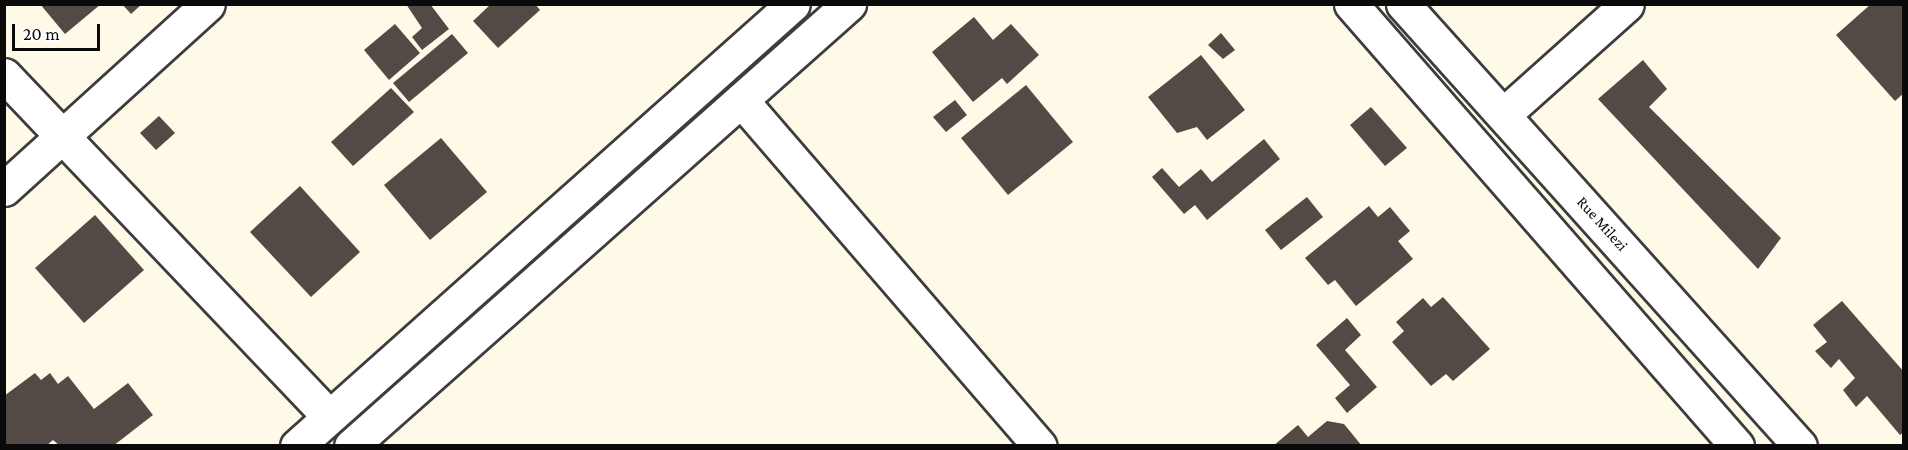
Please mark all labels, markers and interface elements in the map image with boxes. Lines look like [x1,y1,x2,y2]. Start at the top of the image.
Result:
scale bar [15,12,104,50]
text: 20 m [23,24,60,44]
street label: Rue Milezi [1572,193,1632,255]

